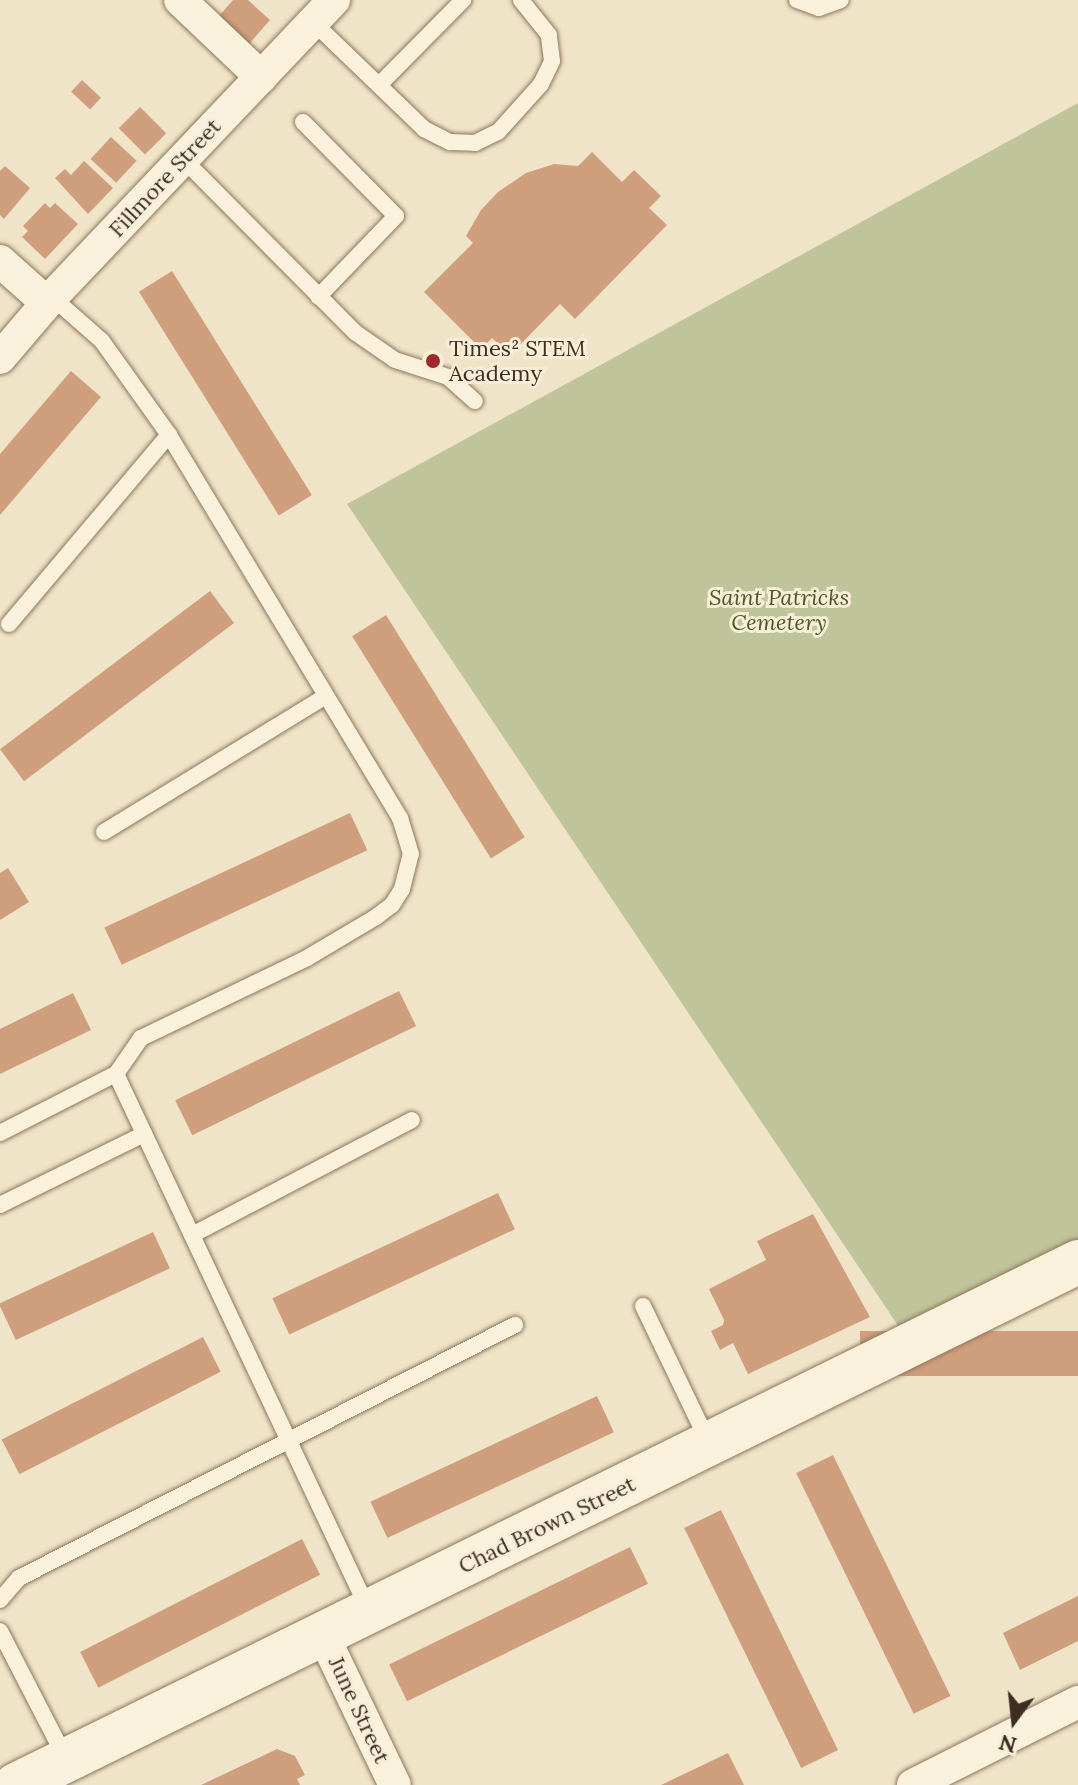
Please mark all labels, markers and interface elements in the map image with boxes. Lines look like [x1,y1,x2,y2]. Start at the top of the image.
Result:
street label: Fillmore Street [103,113,227,243]
place label: Times² STEM Academy [449,335,586,386]
marker: Times² STEM Academy [424,352,442,370]
park label: Saint Patricks Cemetery [709,584,849,636]
street label: Chad Brown Street [454,1471,640,1579]
street label: June Street [323,1652,395,1768]
north arrow [974,1681,1054,1761]
text: N [996,1728,1020,1760]

